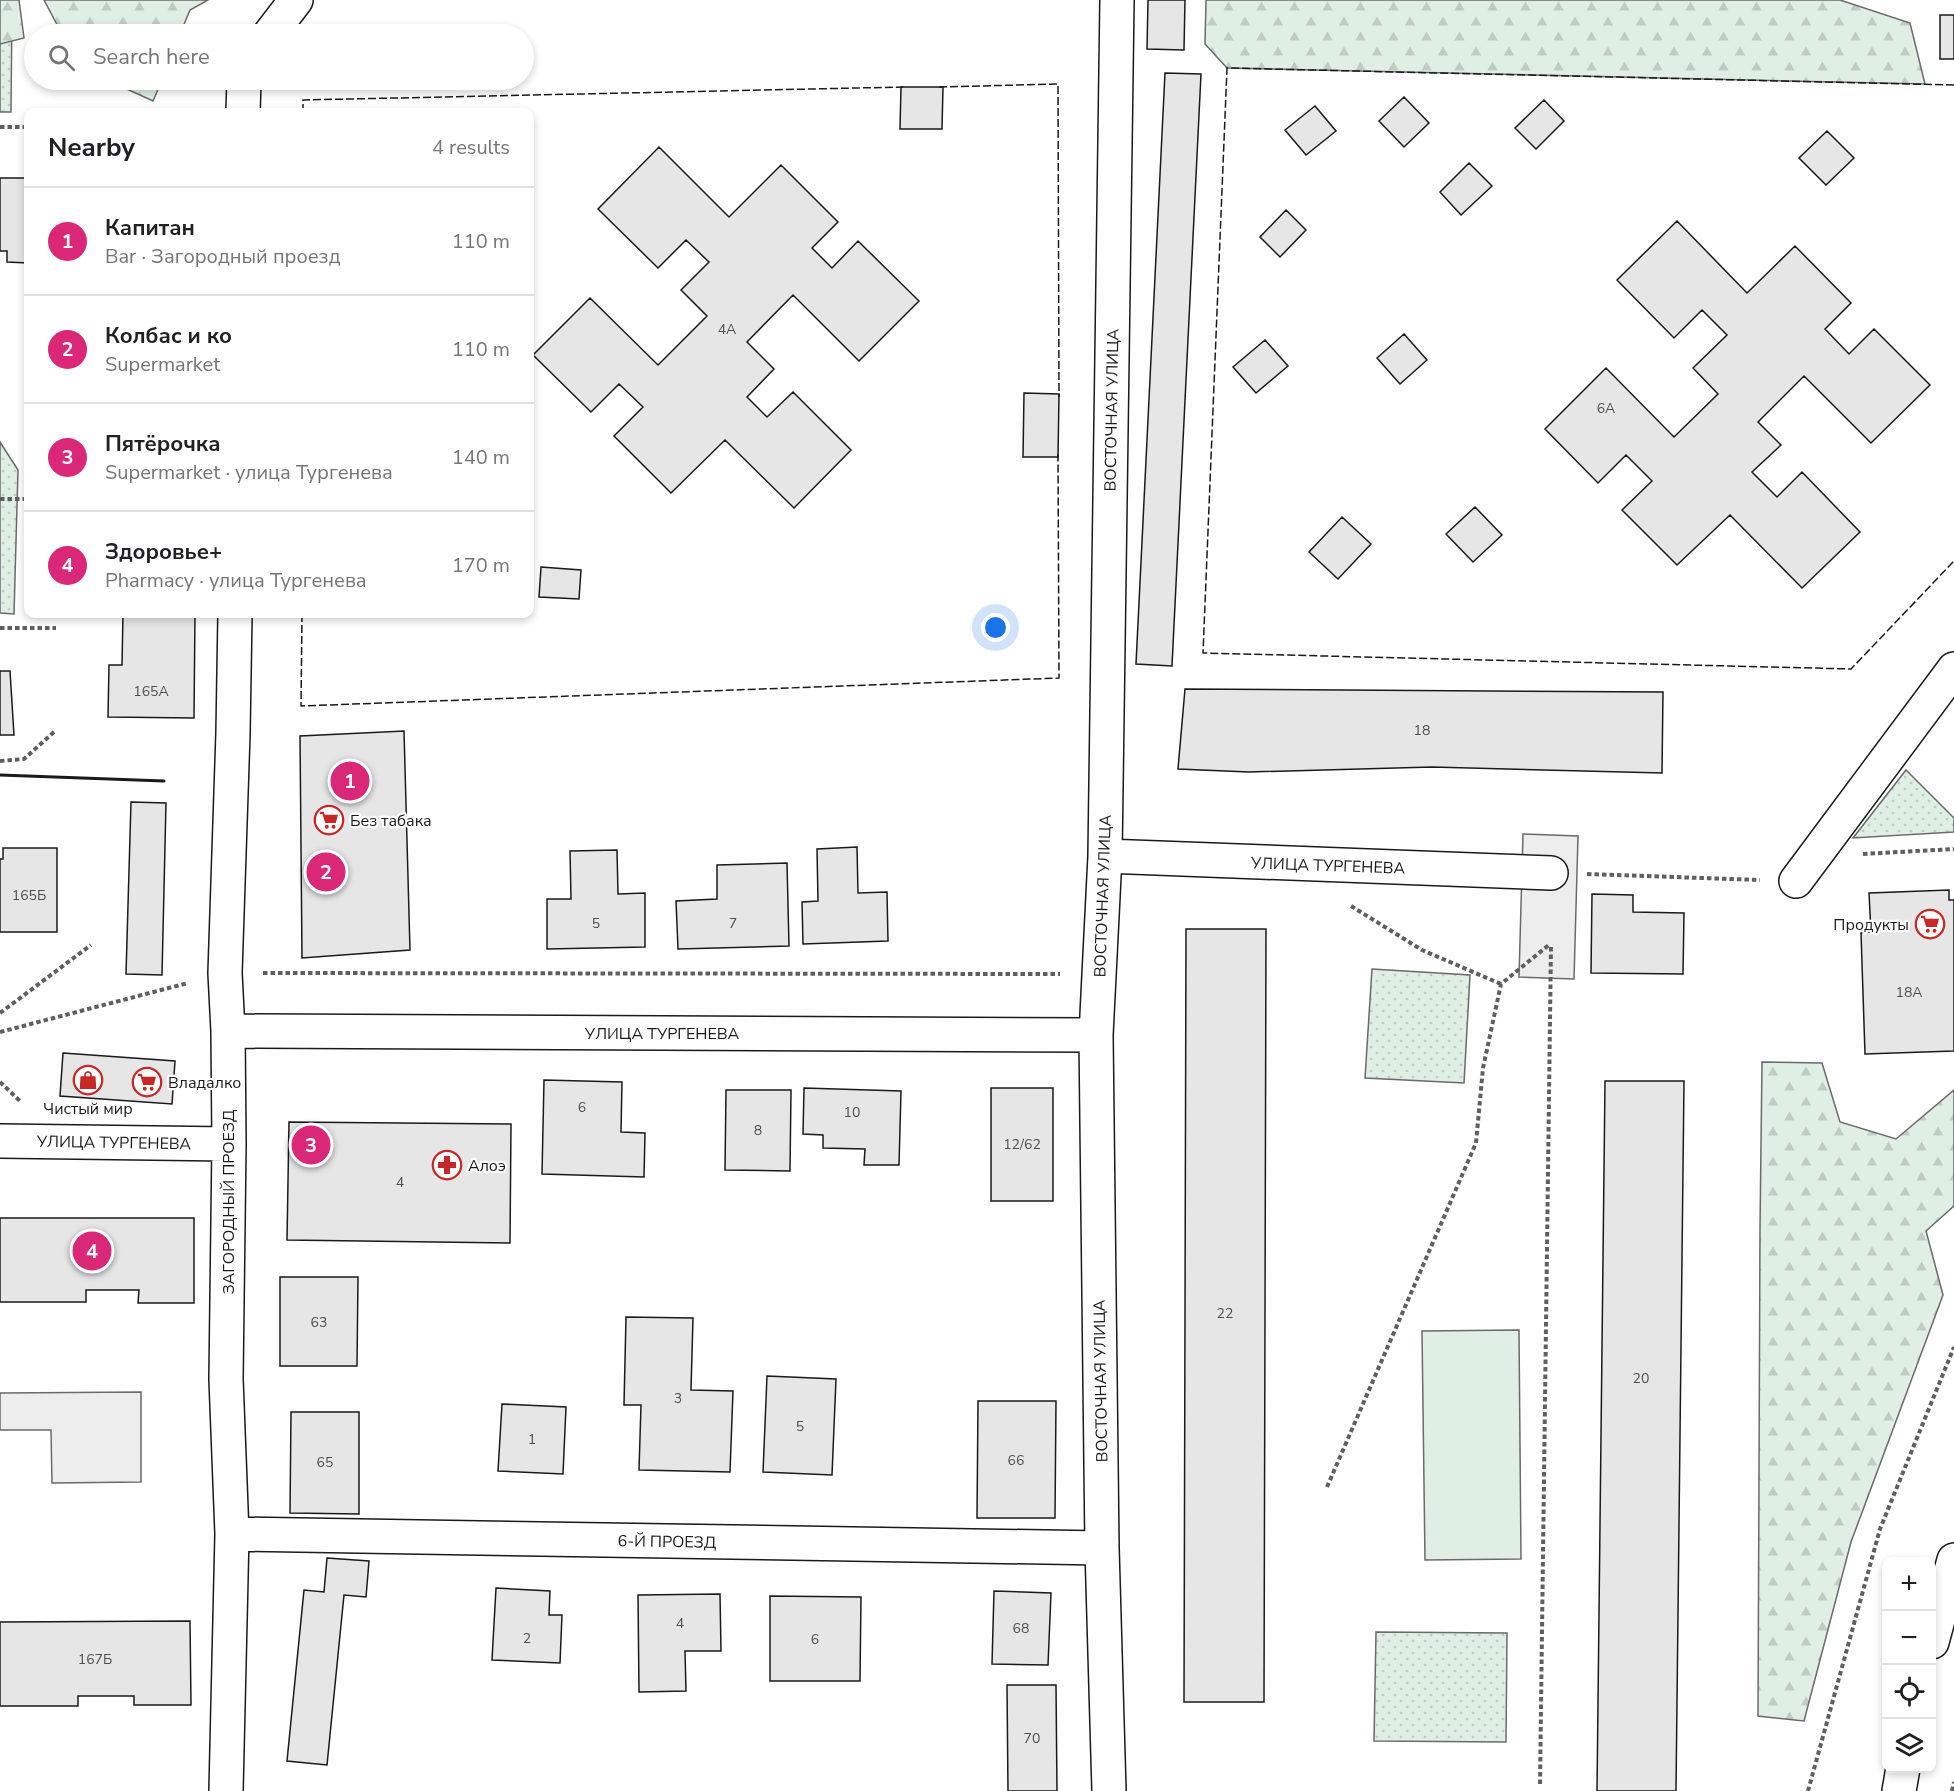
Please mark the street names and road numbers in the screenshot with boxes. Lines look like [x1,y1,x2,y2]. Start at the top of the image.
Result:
street label: ВОСТОЧНАЯ УЛИЦА [1100,328,1124,492]
street label: ВОСТОЧНАЯ УЛИЦА [1089,814,1117,978]
street label: УЛИЦА ТУРГЕНЕВА [1249,852,1406,880]
street label: УЛИЦА ТУРГЕНЕВА [584,1023,739,1045]
street label: ЗАГОРОДНЫЙ ПРОЕЗД [218,1109,240,1295]
street label: УЛИЦА ТУРГЕНЕВА [36,1131,192,1155]
street label: ВОСТОЧНАЯ УЛИЦА [1089,1299,1113,1463]
street label: 6-Й ПРОЕЗД [617,1530,717,1554]

